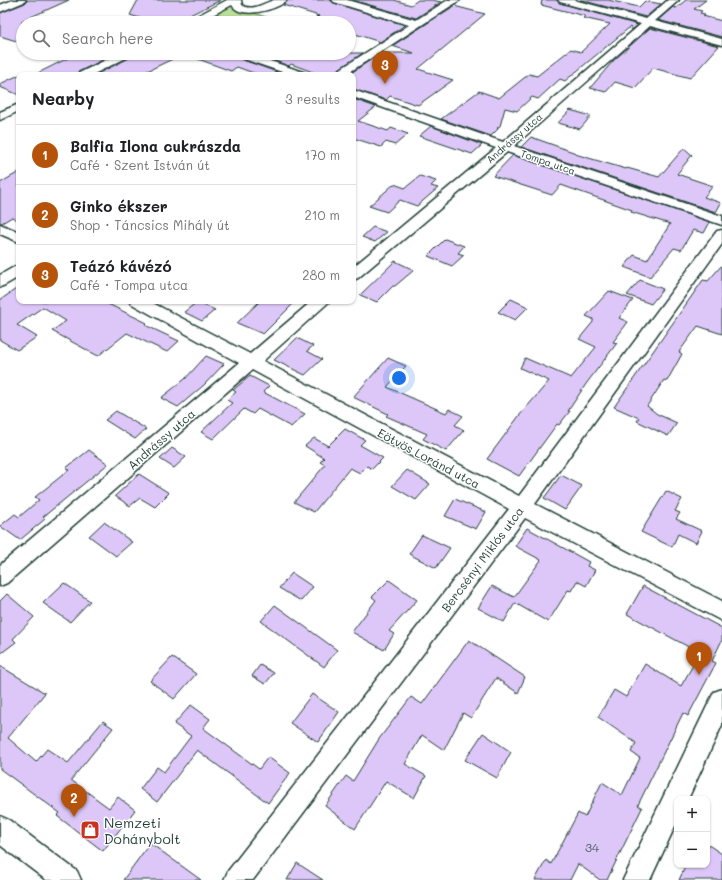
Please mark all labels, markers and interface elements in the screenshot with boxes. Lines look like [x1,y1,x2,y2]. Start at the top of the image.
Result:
search box [16,16,356,60]
icon: search [30,27,52,49]
text: Search here [62,28,153,48]
pin: 3 [372,51,398,84]
text: Nearby [32,87,94,109]
text: 3 results [285,90,340,107]
street label: Andrássy utca [483,110,545,166]
text: Balfia Ilona cukrászda [70,136,241,156]
text: 1 [42,146,48,163]
text: 170 m [304,146,340,163]
street label: Tompa utca [519,146,577,178]
text: Café · Szent István út [70,156,210,173]
text: Ginko ékszer [70,196,168,216]
text: 2 [41,206,49,223]
text: 210 m [304,206,340,223]
text: Shop · Táncsics Mihály út [70,216,230,233]
text: Teázó kávézó [70,256,172,276]
text: 3 [41,266,49,283]
text: 280 m [302,266,340,283]
text: Café · Tompa utca [70,276,188,293]
your location [389,368,409,388]
street label: Andrássy utca [124,405,198,473]
street label: Eötvös Loránd utca [375,424,483,492]
street label: Bercsényi Miklós utca [437,503,527,615]
pin: 1 [686,642,712,675]
pin: 2 [61,784,87,817]
map controls [674,796,710,868]
button: + [674,796,710,832]
place label: Nemzeti Dohánybolt [104,813,181,848]
shop icon: Nemzeti Dohánybolt [79,819,101,841]
button: − [674,832,710,868]
house number: 34 [585,839,599,855]

